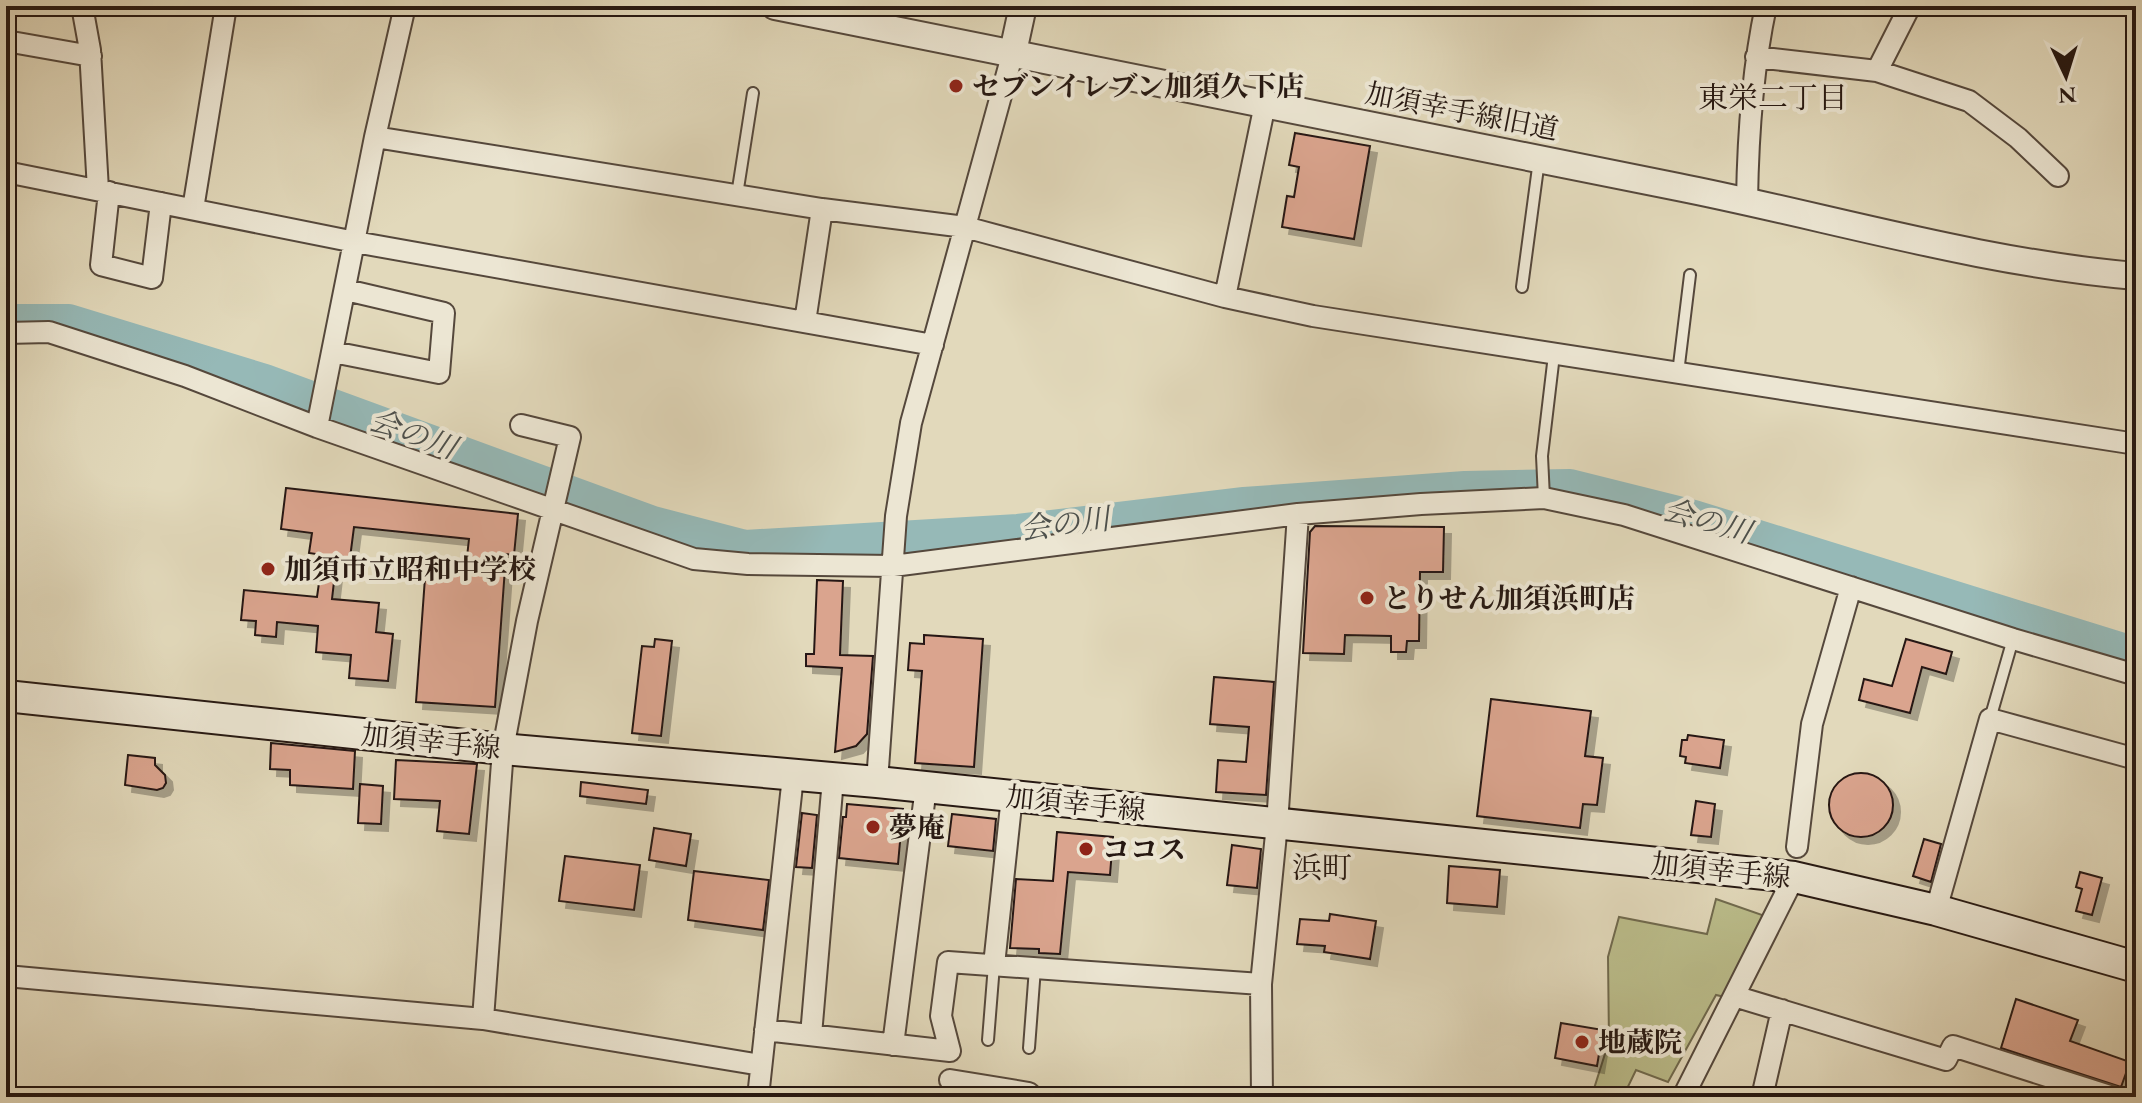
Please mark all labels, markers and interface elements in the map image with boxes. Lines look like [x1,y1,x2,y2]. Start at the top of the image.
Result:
north arrow [2026,36,2106,116]
place label: セブンイレブン加須久下店 [972,68,1304,104]
street label: 加須幸手線旧道 [1362,75,1562,147]
marker: セブンイレブン加須久下店 [947,77,965,95]
district label: 東栄二丁目 [1698,78,1848,117]
text: N [2057,80,2077,111]
water label: 会の川 [364,400,465,468]
water label: 会の川 [1659,489,1759,552]
water label: 会の川 [1018,498,1115,548]
place label: 加須市立昭和中学校 [284,551,536,587]
marker: 加須市立昭和中学校 [259,560,277,578]
place label: とりせん加須浜町店 [1383,580,1635,616]
marker: とりせん加須浜町店 [1358,589,1376,607]
street label: 加須幸手線 [359,716,503,766]
street label: 加須幸手線 [1004,778,1148,828]
place label: 夢庵 [889,809,945,845]
marker: 夢庵 [864,818,882,836]
place label: ココス [1102,831,1186,867]
marker: ココス [1077,840,1095,858]
street label: 加須幸手線 [1649,845,1793,895]
district label: 浜町 [1292,848,1352,887]
place label: 地蔵院 [1598,1024,1682,1060]
marker: 地蔵院 [1573,1033,1591,1051]

